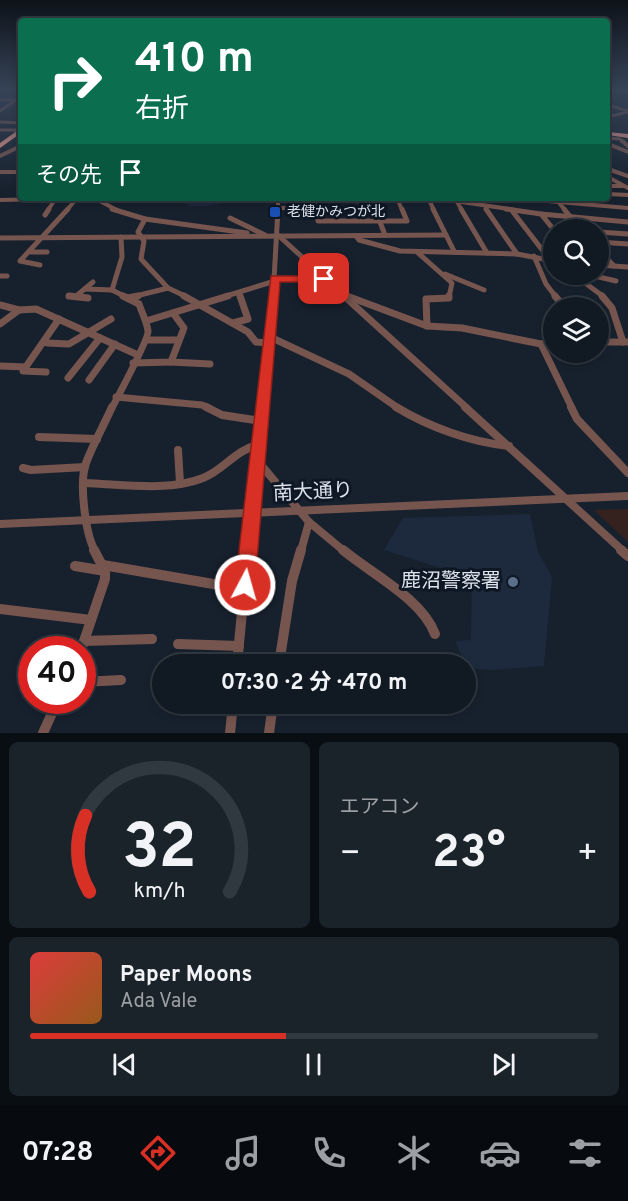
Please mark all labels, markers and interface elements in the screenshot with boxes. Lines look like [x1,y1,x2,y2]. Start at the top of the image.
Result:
text: 410 m [135,34,254,87]
icon: right [36,42,114,120]
text: 右折 [135,93,189,127]
icon: arrive [114,156,147,189]
text: その先 [36,163,102,190]
place label: 老健かみつが北 [287,203,385,221]
marker: 老健かみつが北 [268,205,282,219]
map controls [543,219,609,363]
button: search [543,219,609,285]
pin [298,253,349,304]
icon: arrive [307,262,340,295]
button: layers [543,297,609,363]
street label: 南大通り [272,478,354,508]
position arrow [213,553,277,617]
place label: 鹿沼警察署 [401,569,501,595]
marker: 鹿沼警察署 [506,575,520,589]
speed limit sign: 40 [18,636,96,714]
text: 07:30 · 2 分 · 470 m [221,670,407,697]
text: エアコン [340,795,420,821]
text: 32 [122,811,196,890]
text: 23° [432,826,505,883]
text: − [340,834,361,876]
text: + [577,834,598,876]
text: km/h [133,878,185,905]
text: Paper Moons [120,962,252,989]
text: Ada Vale [120,989,197,1015]
icon: previous [108,1048,141,1081]
icon: pause [297,1048,330,1081]
icon: next [487,1048,520,1081]
icon: directions [137,1132,179,1174]
icon: music [222,1132,264,1174]
icon: phone [308,1132,350,1174]
icon: climate [393,1132,435,1174]
icon: car [479,1132,521,1174]
icon: filters [564,1132,606,1174]
text: 07:28 [22,1136,94,1170]

